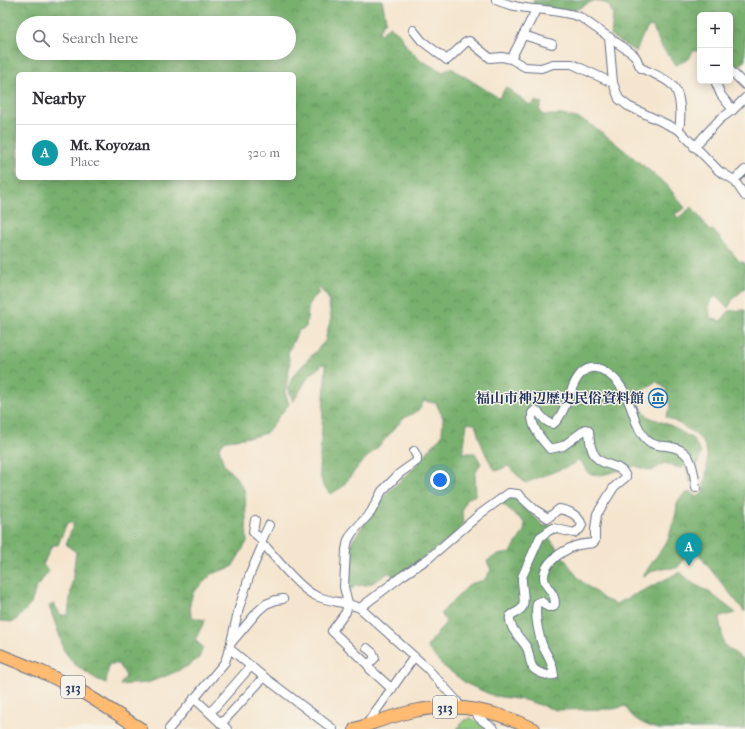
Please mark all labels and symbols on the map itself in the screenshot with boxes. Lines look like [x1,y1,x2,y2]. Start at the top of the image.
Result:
museum icon: 福山市神辺歴史民俗資料館 [647,387,669,409]
place label: 福山市神辺歴史民俗資料館 [476,390,644,407]
your location [430,470,450,490]
pin: A [676,533,702,566]
road number: 313 [61,676,85,698]
road number: 313 [433,696,457,718]

